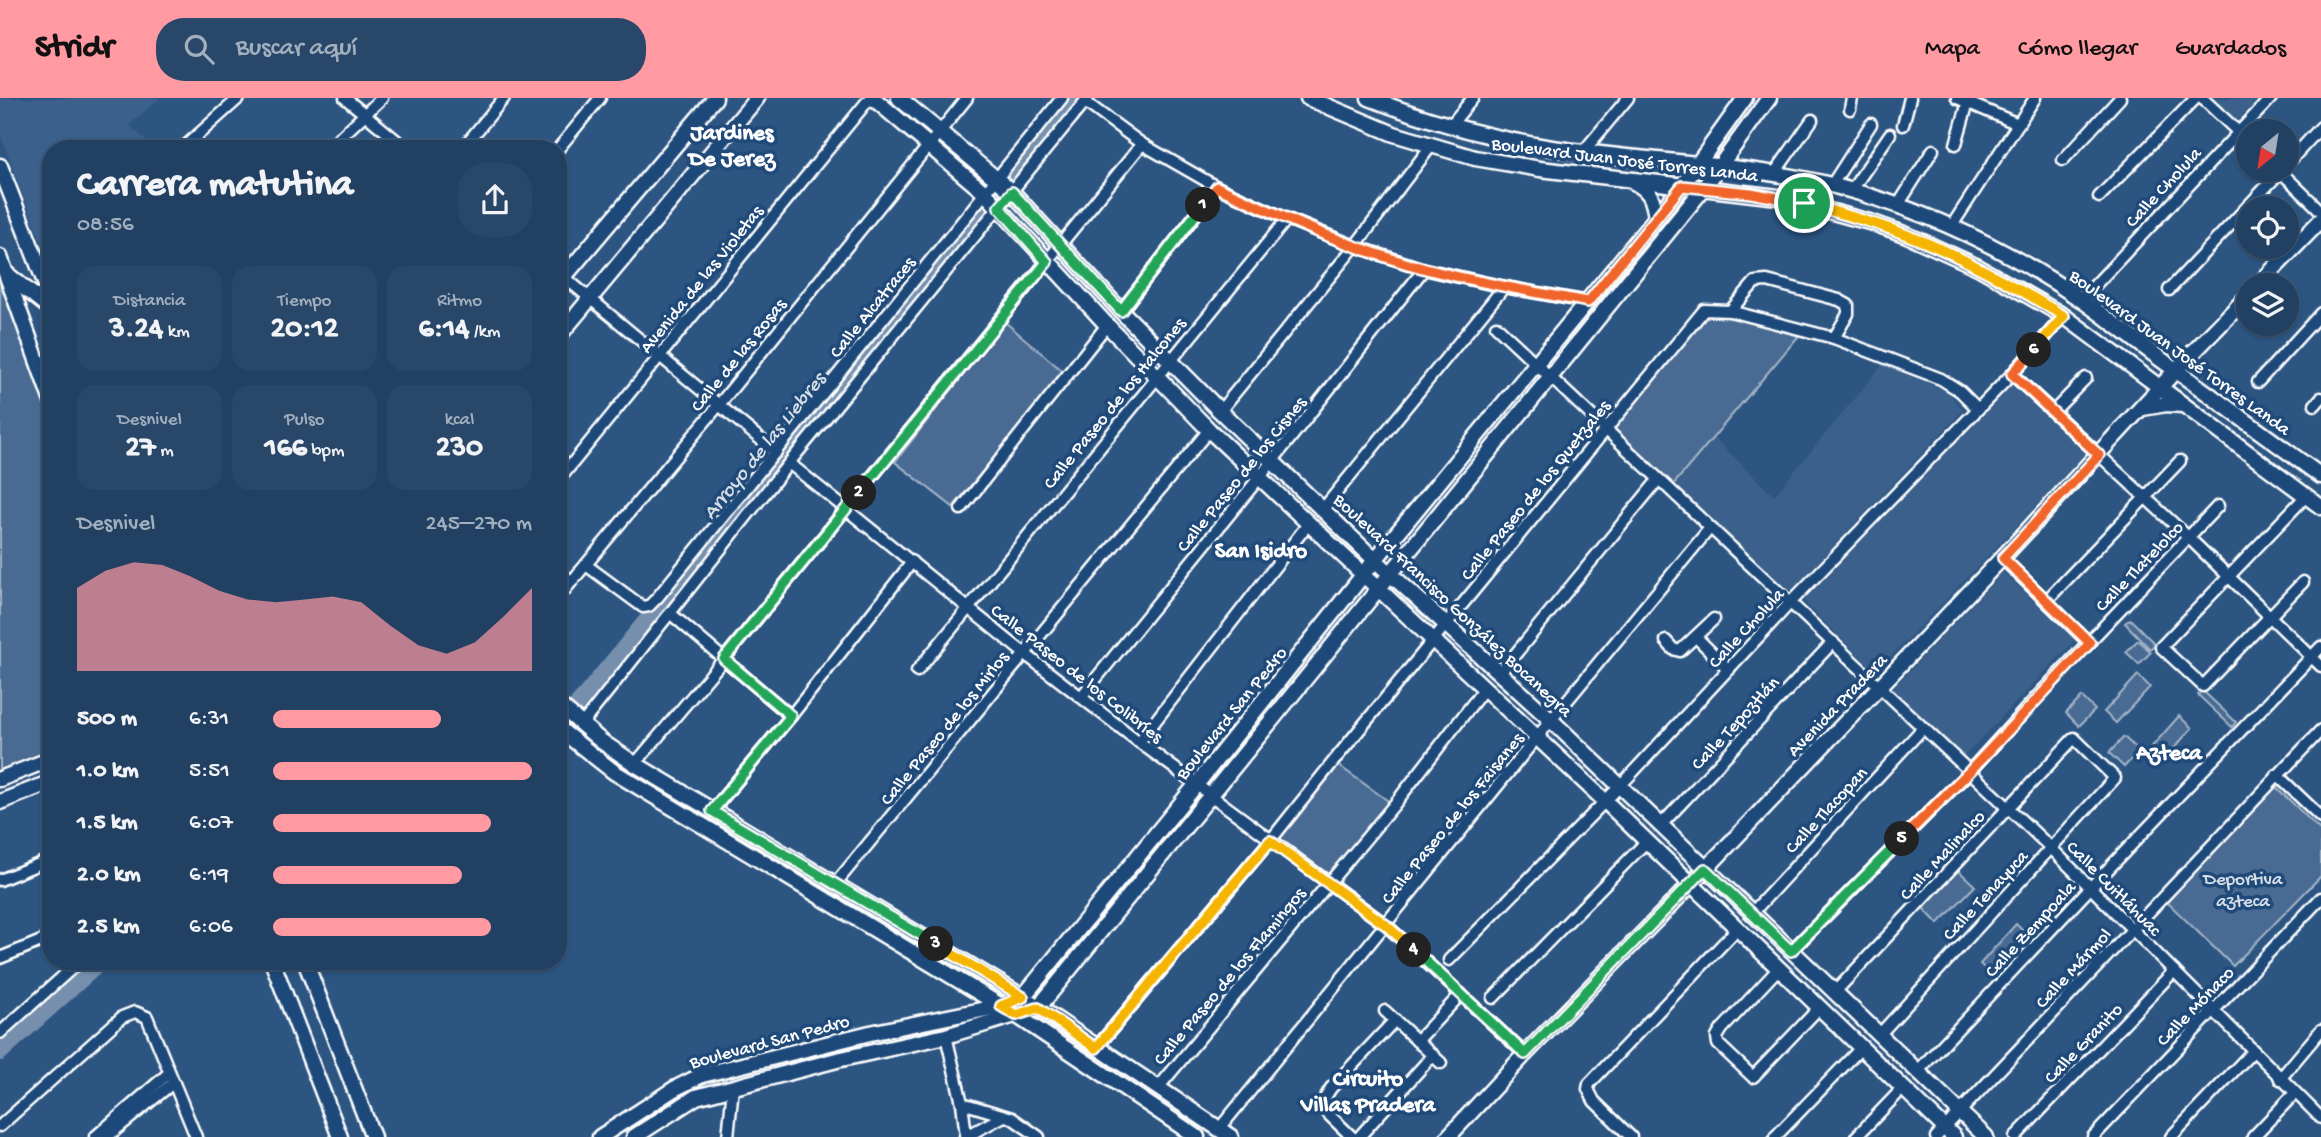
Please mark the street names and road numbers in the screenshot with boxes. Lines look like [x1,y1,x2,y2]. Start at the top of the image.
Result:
street label: Boulevard Juan José Torres Landa [1489,134,1761,189]
street label: Calle Cholula [2121,142,2209,233]
street label: Avenida de las Violetas [636,201,770,359]
street label: Calle Alcatraces [826,252,922,364]
street label: Boulevard Juan José Torres Landa [2063,265,2295,443]
street label: Calle de las Rosas [687,294,793,418]
street label: Calle Paseo de los Halcones [1039,313,1193,495]
street label: Calle Paseo de los Cisnes [1173,392,1313,558]
street label: Calle Paseo de los Quetzales [1457,395,1617,586]
street label: Boulevard Francisco González Bocanegra [1327,489,1577,725]
street label: Calle Tlatelolco [2091,517,2190,618]
street label: Calle Cholula [1704,583,1792,674]
street label: Calle Paseo de los Colibríes [985,600,1168,750]
street label: Boulevard San Pedro [1171,643,1294,786]
street label: Calle Paseo de los Mirlos [876,647,1016,811]
street label: Avenida Pradera [1783,649,1895,763]
street label: Calle Tepoztlán [1687,673,1786,776]
street label: Calle Paseo de los Faisanes [1377,728,1531,910]
street label: Calle Tlacopan [1781,763,1874,860]
street label: Calle Malinalco [1896,806,1991,907]
street label: Calle Cuitláhuac [2060,837,2165,942]
street label: Calle Tenayuca [1939,845,2035,946]
street label: Calle Zempoala [1981,876,2083,983]
street label: Calle Paseo de los Flamingos [1149,883,1313,1071]
street label: Calle Mármol [2032,924,2118,1014]
street label: Calle Mónaco [2153,962,2240,1052]
street label: Calle Granito [2040,999,2129,1090]
street label: Boulevard San Pedro [686,1011,853,1076]

